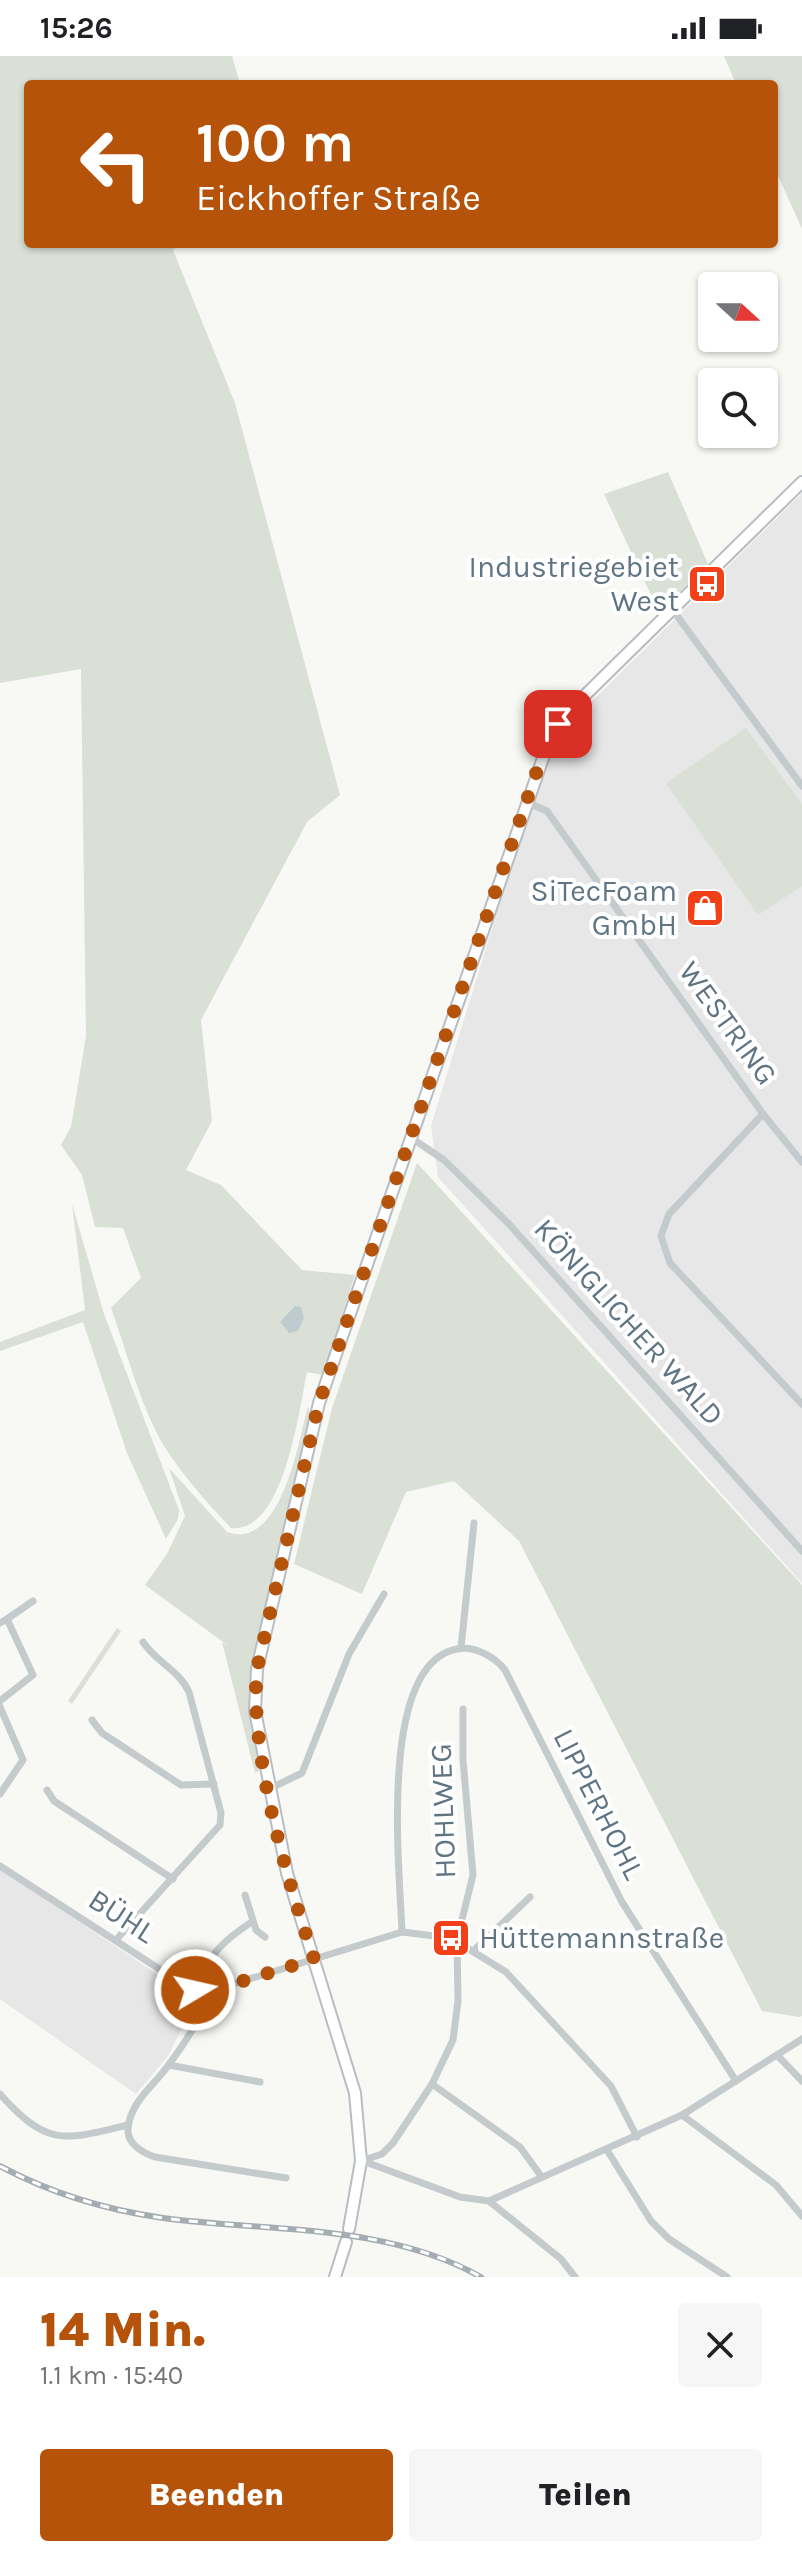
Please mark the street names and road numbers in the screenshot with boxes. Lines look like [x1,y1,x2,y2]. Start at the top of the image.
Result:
street label: WESTRING [671,954,785,1092]
street label: KÖNIGLICHER WALD [527,1211,731,1433]
street label: LIPPERHOHL [546,1723,652,1885]
street label: HOHLWEG [423,1743,463,1879]
street label: BÜHL [82,1881,162,1951]

